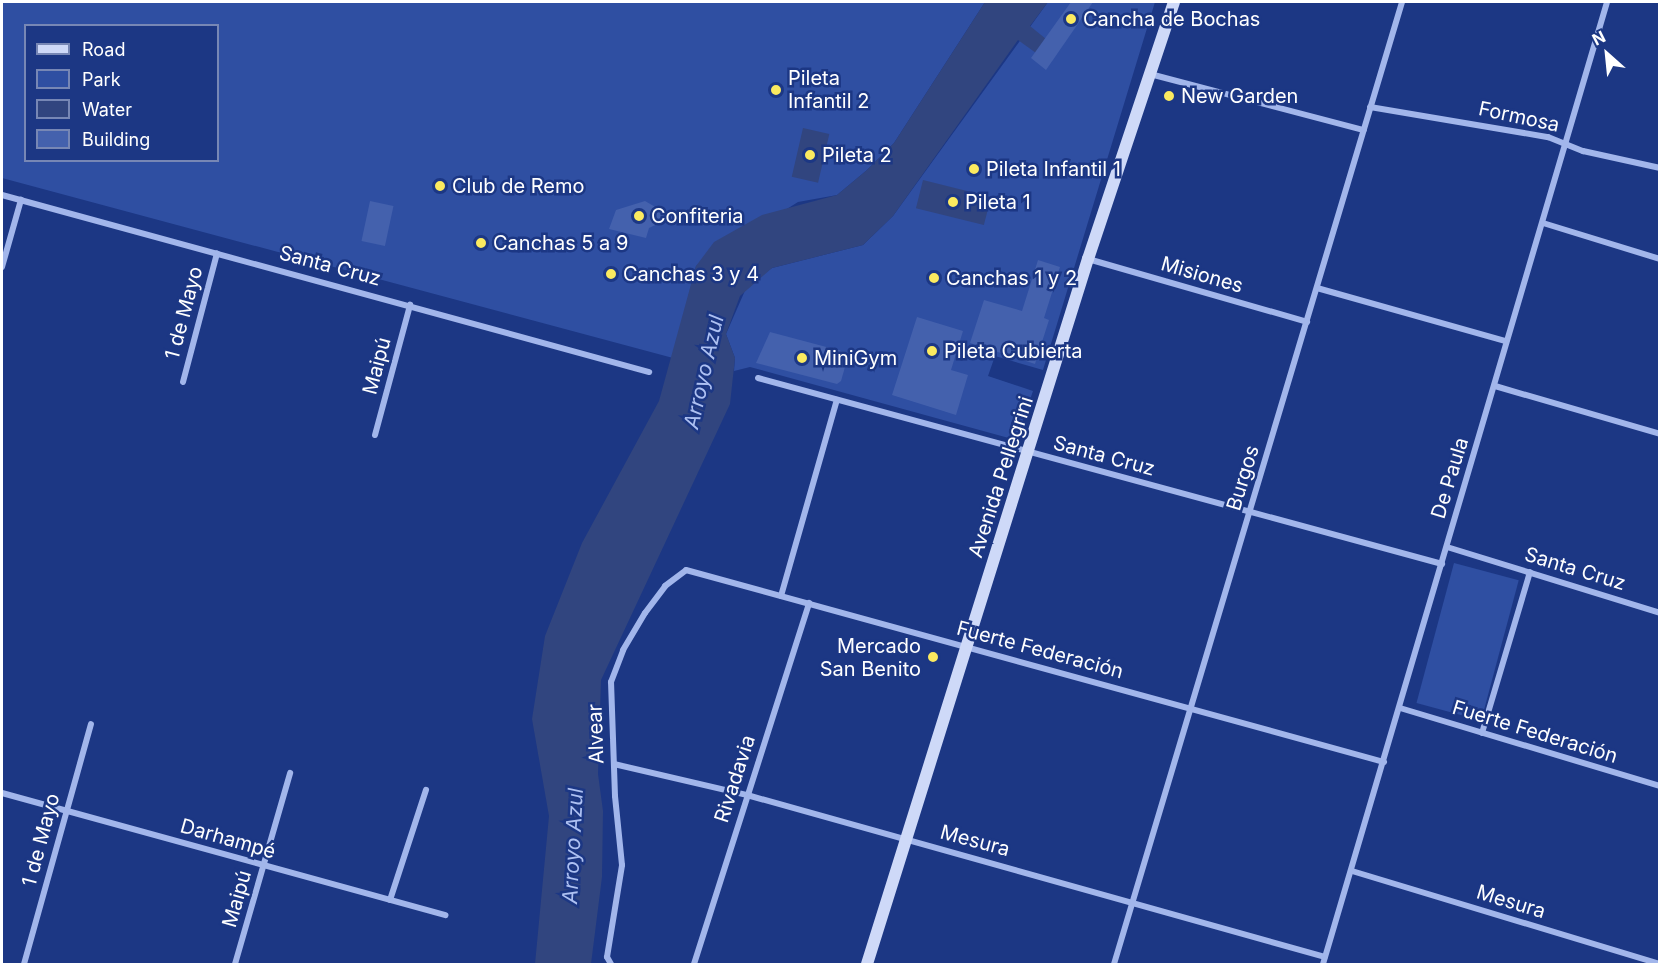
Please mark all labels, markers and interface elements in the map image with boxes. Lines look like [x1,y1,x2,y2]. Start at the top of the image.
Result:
place label: Cancha de Bochas [1083,7,1260,31]
marker: Cancha de Bochas [1064,12,1078,26]
legend [24,24,219,162]
north arrow [1577,24,1637,84]
text: N [1589,26,1609,50]
text: Road [82,39,125,60]
place label: Pileta Infantil 2 [788,66,869,113]
text: Park [82,69,121,90]
marker: Pileta Infantil 2 [769,83,783,97]
place label: New Garden [1181,84,1298,108]
marker: New Garden [1162,89,1176,103]
street label: Formosa [1476,97,1562,137]
text: Water [82,99,132,120]
text: Building [82,129,150,150]
place label: Pileta 2 [822,143,892,167]
marker: Pileta 2 [803,148,817,162]
place label: Pileta Infantil 1 [986,157,1121,181]
marker: Pileta Infantil 1 [967,162,981,176]
place label: Club de Remo [452,174,584,198]
marker: Club de Remo [433,179,447,193]
place label: Pileta 1 [965,190,1031,214]
marker: Pileta 1 [946,195,960,209]
place label: Confiteria [651,204,744,228]
marker: Confiteria [632,209,646,223]
place label: Canchas 5 a 9 [493,231,628,255]
marker: Canchas 5 a 9 [474,236,488,250]
street label: Santa Cruz [276,241,384,291]
street label: Misiones [1158,252,1246,298]
place label: Canchas 3 y 4 [623,262,759,286]
street label: 1 de Mayo [160,264,208,362]
place label: Canchas 1 y 2 [946,266,1077,290]
marker: Canchas 3 y 4 [604,267,618,281]
marker: Canchas 1 y 2 [927,271,941,285]
water label: Arroyo Azul [679,313,729,431]
street label: Maipú [358,335,396,397]
place label: Pileta Cubierta [944,339,1083,363]
marker: Pileta Cubierta [925,344,939,358]
place label: MiniGym [814,346,897,370]
marker: MiniGym [795,351,809,365]
street label: Avenida Pellegrini [964,393,1038,561]
street label: Santa Cruz [1050,431,1158,481]
street label: De Paula [1426,435,1474,521]
street label: Burgos [1222,442,1264,514]
street label: Santa Cruz [1522,542,1628,596]
street label: Fuerte Federación [954,616,1126,684]
place label: Mercado San Benito [820,634,921,681]
marker: Mercado San Benito [926,650,940,664]
street label: Fuerte Federación [1449,695,1621,769]
street label: Alvear [583,703,609,765]
street label: Rivadavia [710,732,760,826]
water label: Arroyo Azul [557,787,589,905]
street label: 1 de Mayo [17,791,65,889]
street label: Darhampé [178,814,278,864]
street label: Mesura [938,820,1012,862]
street label: Maipú [217,868,257,930]
street label: Mesura [1474,880,1548,924]

